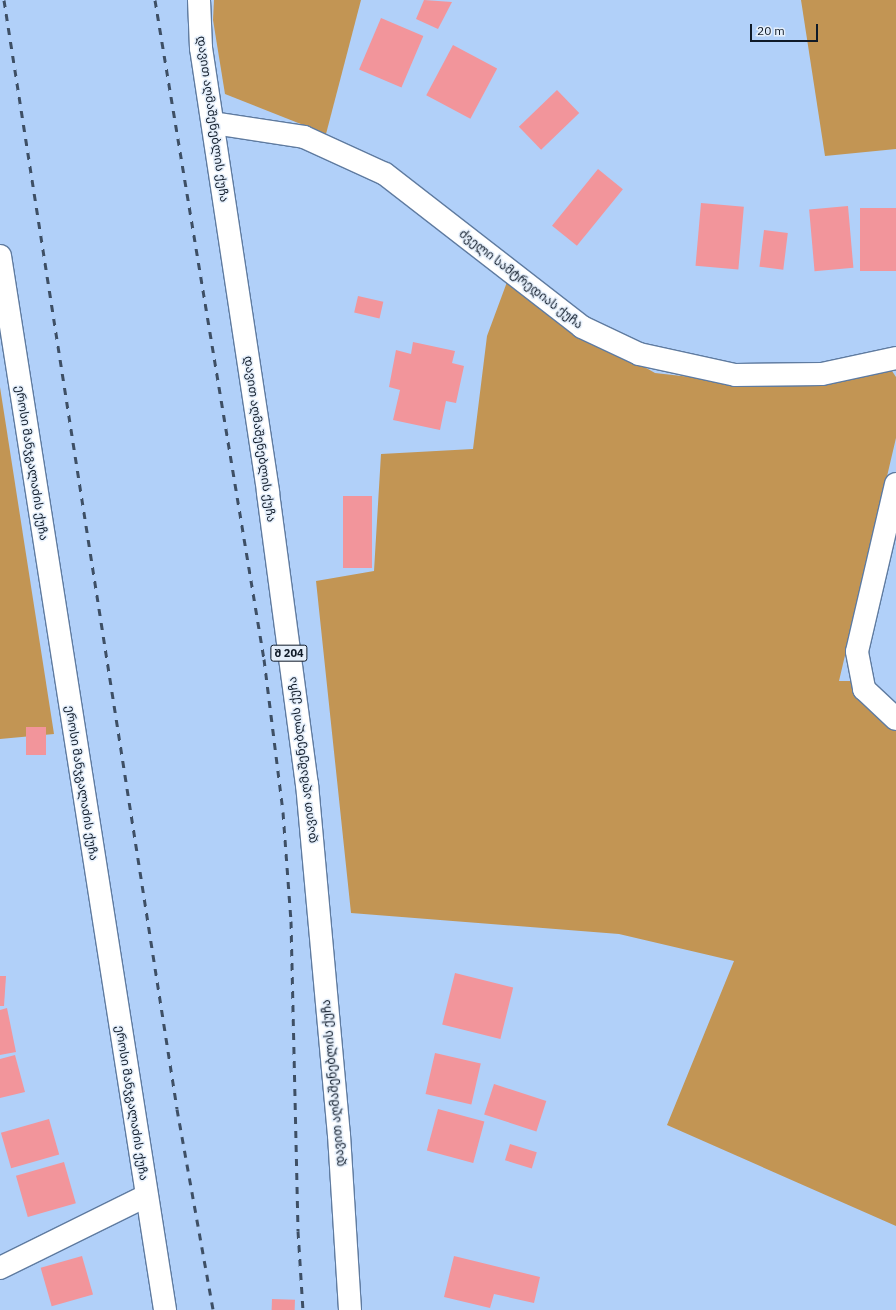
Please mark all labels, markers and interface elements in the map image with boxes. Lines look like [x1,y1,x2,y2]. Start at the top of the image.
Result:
scale bar [752,16,820,42]
text: 20 m [757,23,785,38]
street label: დავით აღმაშენებლის ქუჩა [194,35,232,203]
street label: ძველი სამტრედიას ქუჩა [456,226,586,332]
street label: დავით აღმაშენებლის ქუჩა [241,355,279,523]
street label: ეროსი მანჯგალაძის ქუჩა [13,385,51,541]
road number: შ 204 [270,644,308,662]
street label: დავით აღმაშენებლის ქუჩა [285,676,319,844]
street label: ეროსი მანჯგალაძის ქუჩა [63,705,101,861]
street label: დავით აღმაშენებლის ქუჩა [319,999,347,1167]
street label: ეროსი მანჯგალაძის ქუჩა [113,1025,151,1181]

